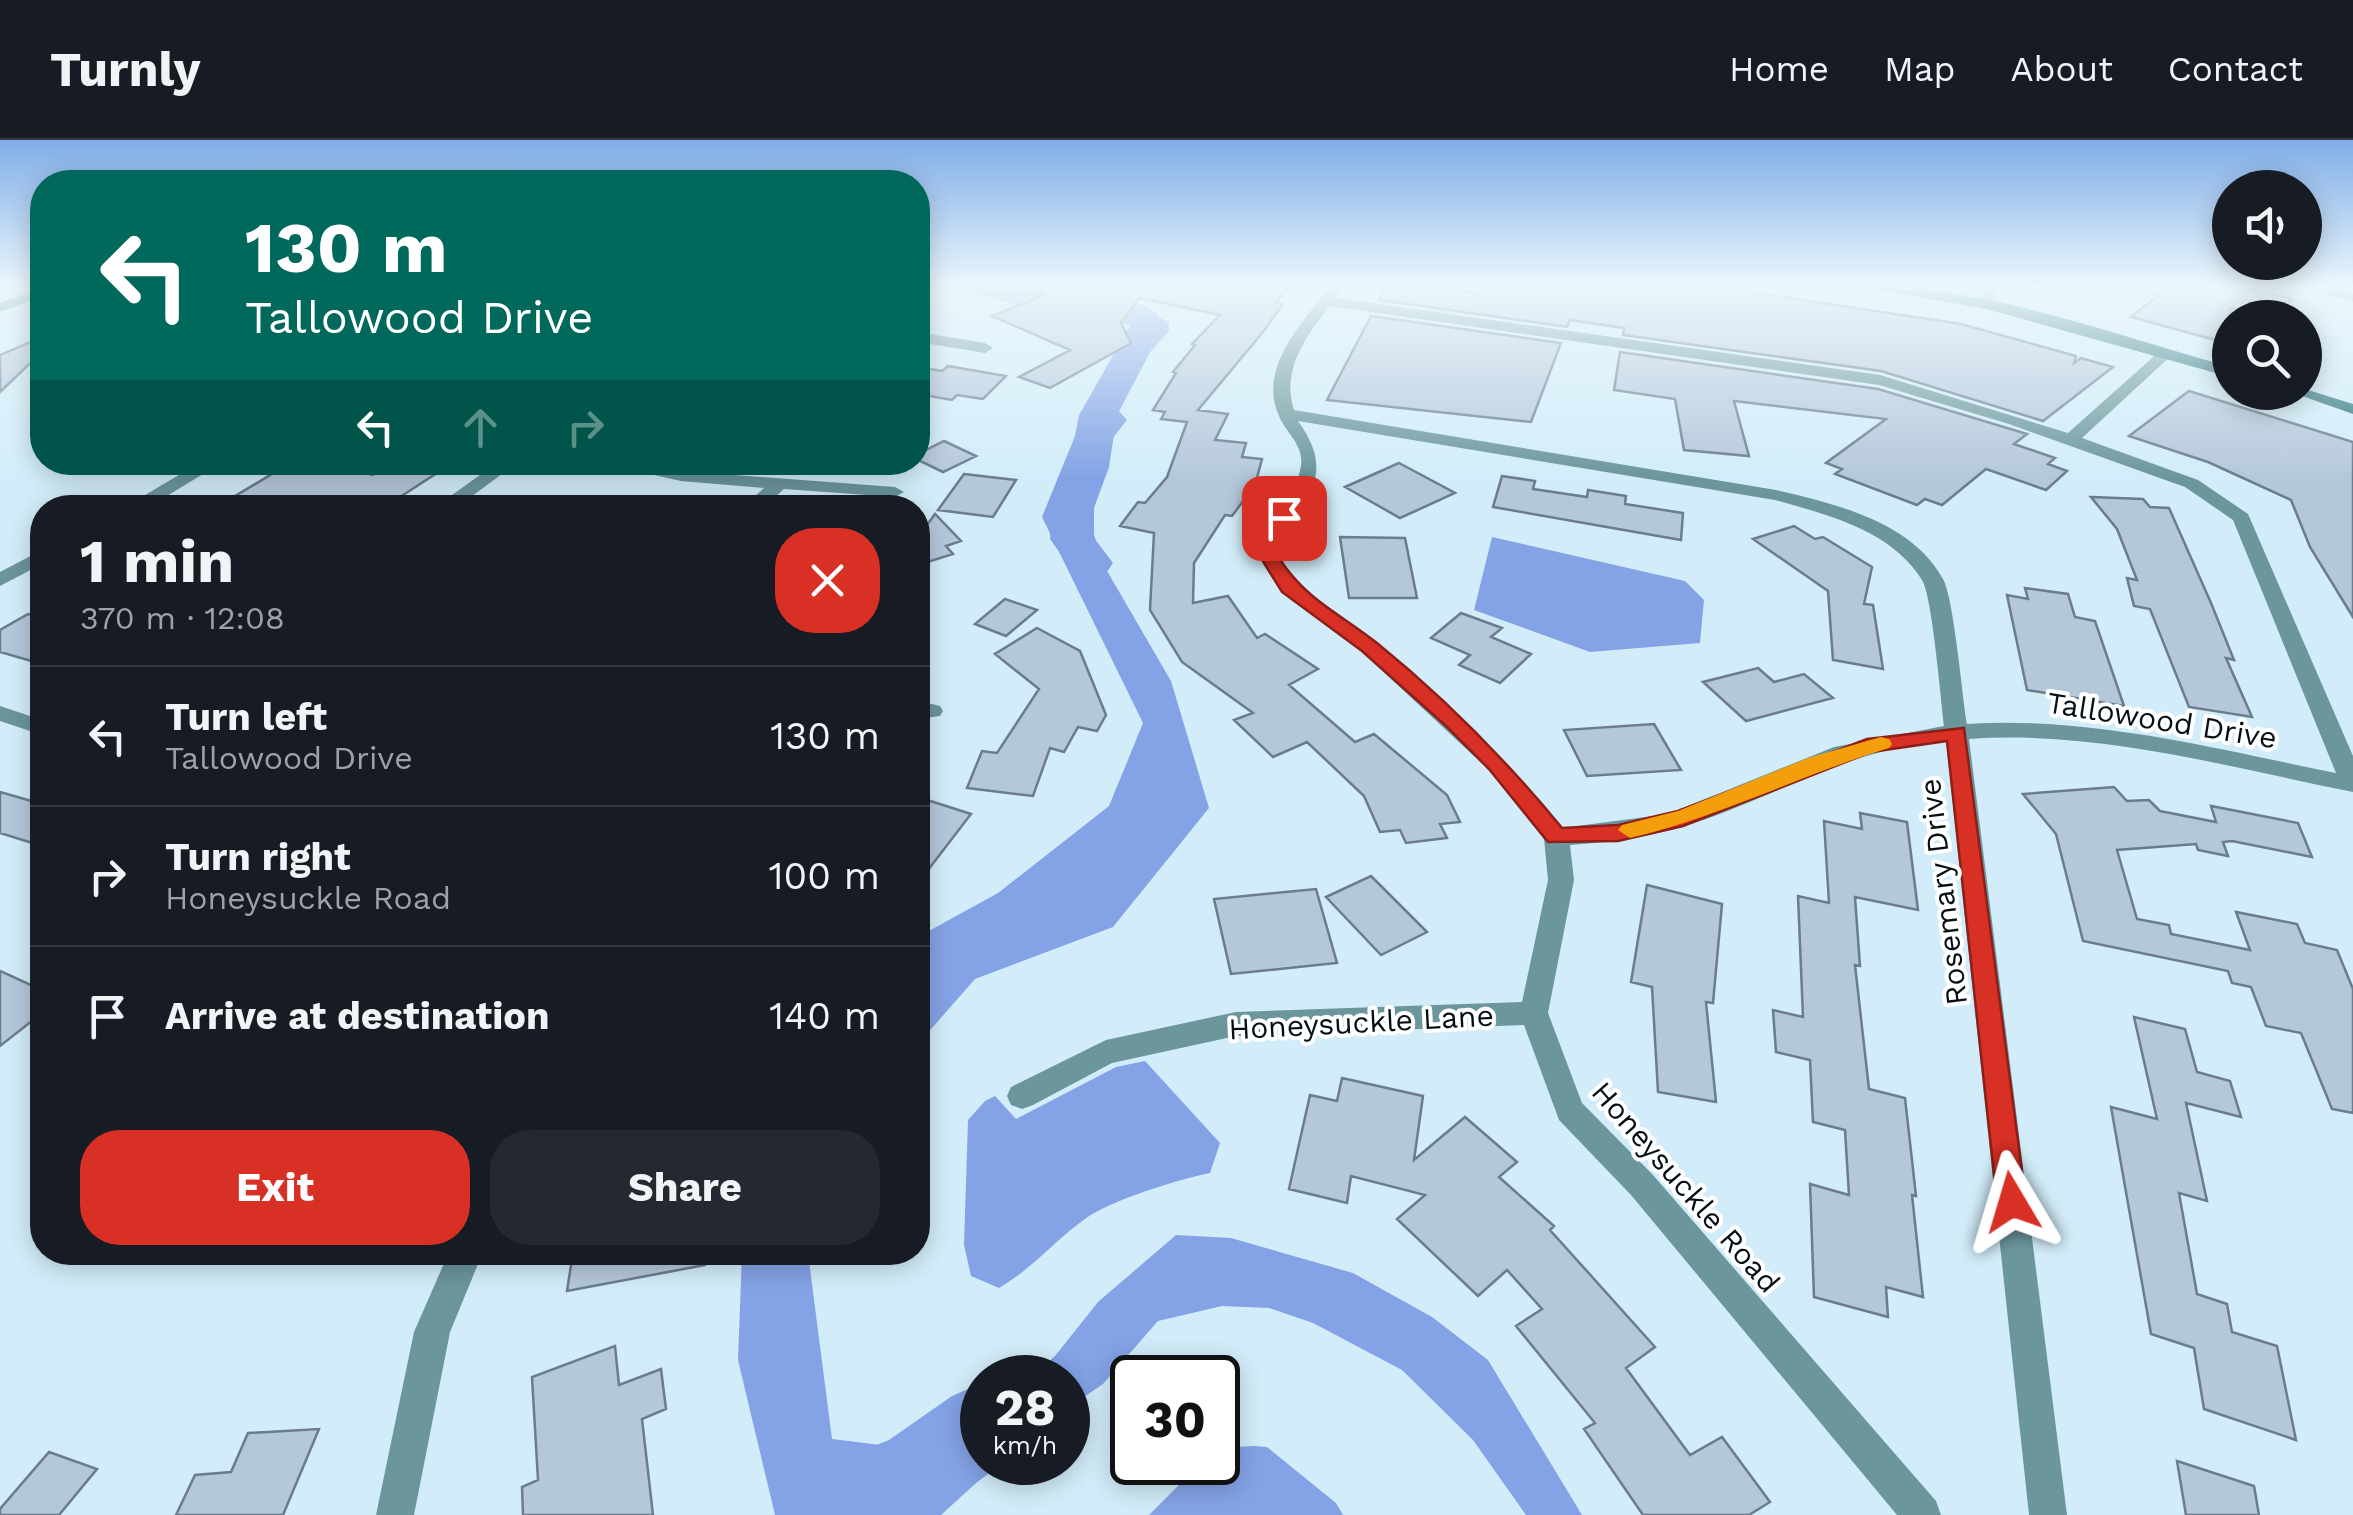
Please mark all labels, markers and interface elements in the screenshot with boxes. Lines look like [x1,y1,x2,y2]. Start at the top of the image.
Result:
text: Turnly [50,41,200,98]
text: Home [1729,48,1829,90]
text: Map [1884,48,1956,90]
text: About [2011,48,2113,90]
text: Contact [2168,48,2303,90]
map controls [2212,170,2322,410]
button: sound [2212,170,2322,280]
text: 130 m [245,207,448,289]
icon: left [80,210,210,340]
text: Tallowood Drive [245,291,593,344]
button: search [2212,300,2322,410]
icon: left [348,400,403,455]
icon: ahead [453,400,508,455]
icon: right [558,400,613,455]
pin [1242,476,1327,561]
icon: arrive [1257,491,1312,546]
text: 1 min [80,526,234,597]
button: close [775,528,880,633]
text: 370 m · 12:08 [80,599,285,637]
street label: Tallowood Drive [2045,685,2279,755]
text: Turn left [165,695,327,739]
icon: left [80,709,135,764]
text: 130 m [770,714,880,758]
text: Tallowood Drive [165,739,413,777]
street label: Rosemary Drive [1912,777,1974,1007]
text: Turn right [165,835,351,879]
icon: right [80,849,135,904]
text: 100 m [769,854,880,898]
text: Honeysuckle Road [165,879,451,917]
icon: arrive [80,989,135,1044]
text: Arrive at destination [165,994,550,1038]
text: 140 m [769,994,880,1038]
street label: Honeysuckle Lane [1227,998,1495,1046]
street label: Honeysuckle Road [1585,1074,1787,1300]
button: Exit [80,1130,470,1245]
button: Share [490,1130,880,1245]
position arrow [1960,1150,2064,1254]
speed limit sign: 30 [1110,1355,1240,1485]
text: 28 [994,1378,1056,1437]
text: km/h [993,1431,1057,1460]

